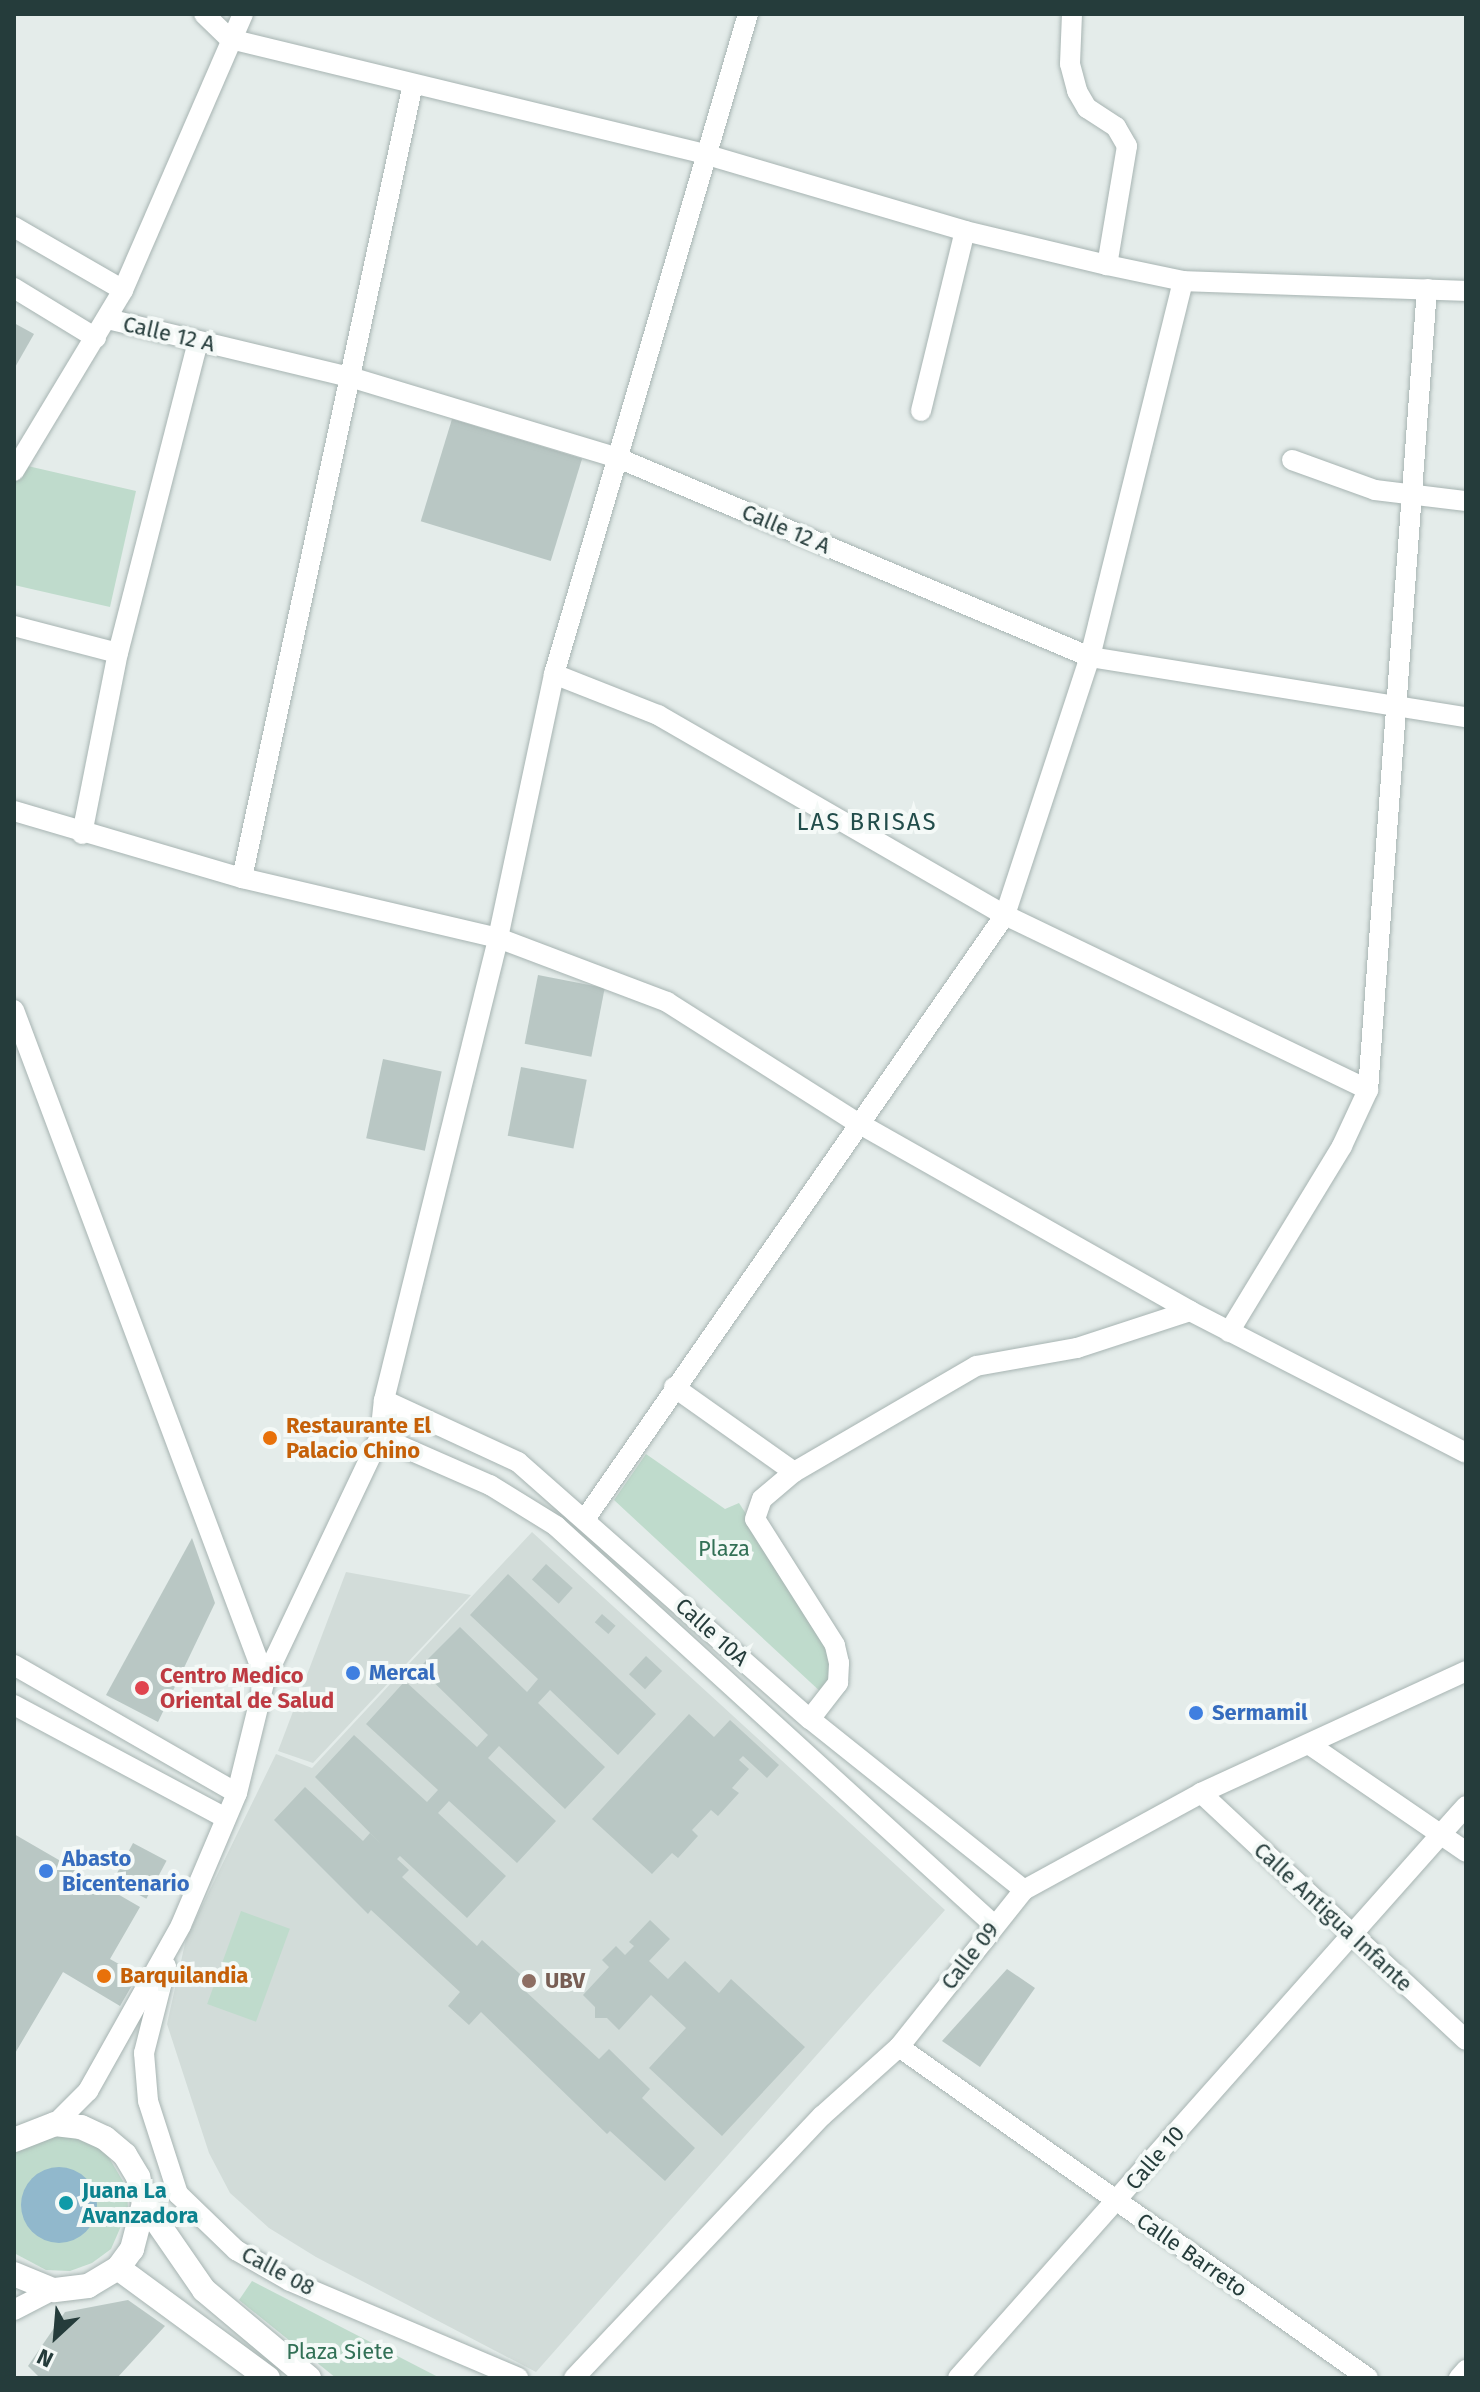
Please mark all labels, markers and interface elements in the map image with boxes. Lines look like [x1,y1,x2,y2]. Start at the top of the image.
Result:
street label: Calle 12 A [121,311,217,357]
street label: Calle 12 A [738,499,834,559]
district label: LAS BRISAS [796,809,938,837]
place label: Restaurante El Palacio Chino [286,1412,431,1464]
marker: Restaurante El Palacio Chino [261,1429,279,1447]
park label: Plaza [698,1536,750,1562]
street label: Calle 10A [670,1592,754,1672]
place label: Mercal [369,1660,435,1686]
place label: Centro Medico Oriental de Salud [160,1662,334,1714]
marker: Mercal [344,1664,362,1682]
marker: Centro Medico Oriental de Salud [131,1677,153,1699]
place label: Sermamil [1212,1700,1308,1726]
marker: Sermamil [1187,1704,1205,1722]
street label: Calle Antigua Infante [1248,1837,1418,1997]
place label: Abasto Bicentenario [62,1845,190,1896]
marker: Abasto Bicentenario [37,1862,55,1880]
street label: Calle 09 [936,1917,1004,1995]
place label: Barquilandia [120,1963,248,1989]
marker: Barquilandia [95,1967,113,1985]
place label: UBV [545,1968,585,1994]
marker: UBV [520,1972,538,1990]
street label: Calle 10 [1120,2121,1190,2195]
place label: Juana La Avanzadora [82,2177,199,2228]
marker: Juana La Avanzadora [57,2194,75,2212]
street label: Calle Barreto [1132,2207,1252,2303]
street label: Calle 08 [237,2241,319,2301]
north arrow [16,2296,96,2376]
park label: Plaza Siete [286,2339,394,2365]
text: N [33,2343,58,2373]

